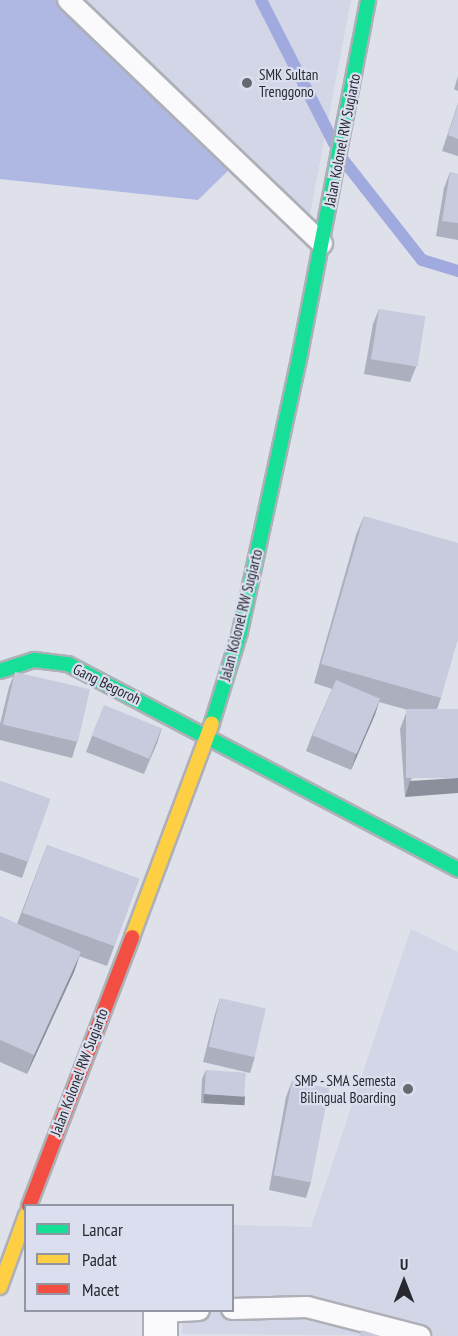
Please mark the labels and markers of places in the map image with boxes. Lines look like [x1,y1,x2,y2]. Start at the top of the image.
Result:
place label: SMK Sultan Trenggono [259,65,319,100]
marker: SMK Sultan Trenggono [240,76,254,90]
place label: SMP - SMA Semesta Bilingual Boarding [293,1071,396,1106]
marker: SMP - SMA Semesta Bilingual Boarding [401,1082,415,1096]

